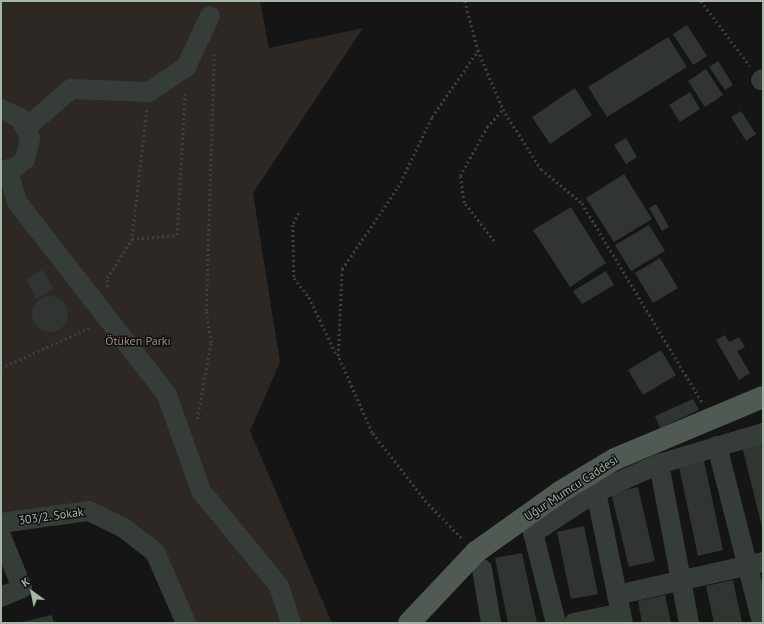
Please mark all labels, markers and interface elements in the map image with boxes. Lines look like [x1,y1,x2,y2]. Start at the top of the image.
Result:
park label: Ötüken Parkı [105,334,171,348]
street label: Uğur Mumcu Caddesi [522,452,620,524]
street label: 303/2. Sokak [17,504,85,528]
north arrow [12,572,52,612]
text: K [19,574,32,590]

